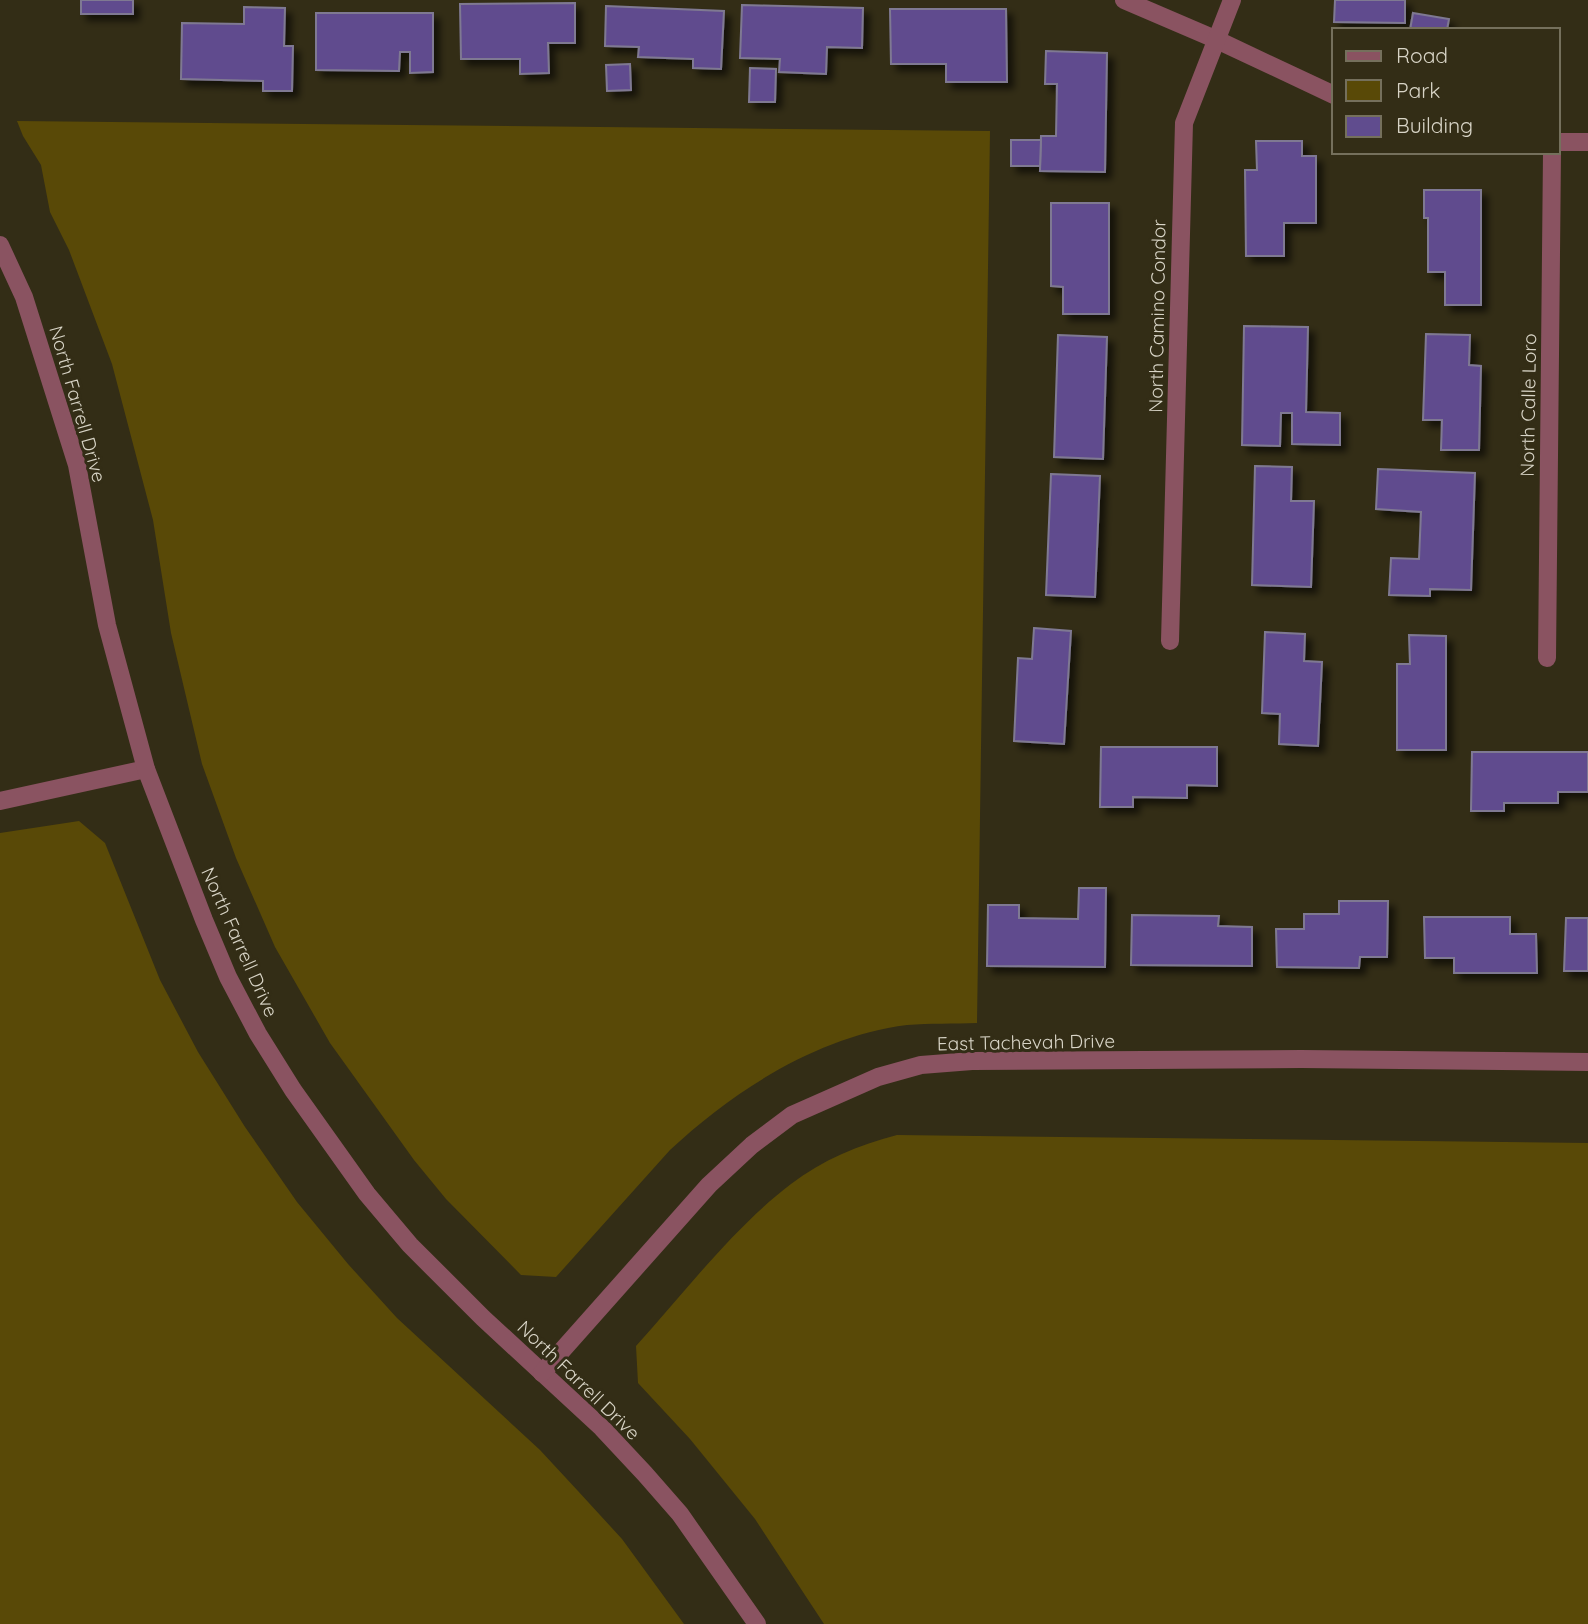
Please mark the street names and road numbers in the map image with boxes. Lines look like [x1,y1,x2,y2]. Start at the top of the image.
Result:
street label: North Camino Condor [1143,219,1171,413]
street label: North Farrell Drive [44,323,112,485]
street label: North Calle Loro [1515,333,1541,477]
street label: North Farrell Drive [196,863,284,1021]
street label: East Tachevah Drive [937,1028,1115,1056]
street label: North Farrell Drive [513,1315,645,1445]

